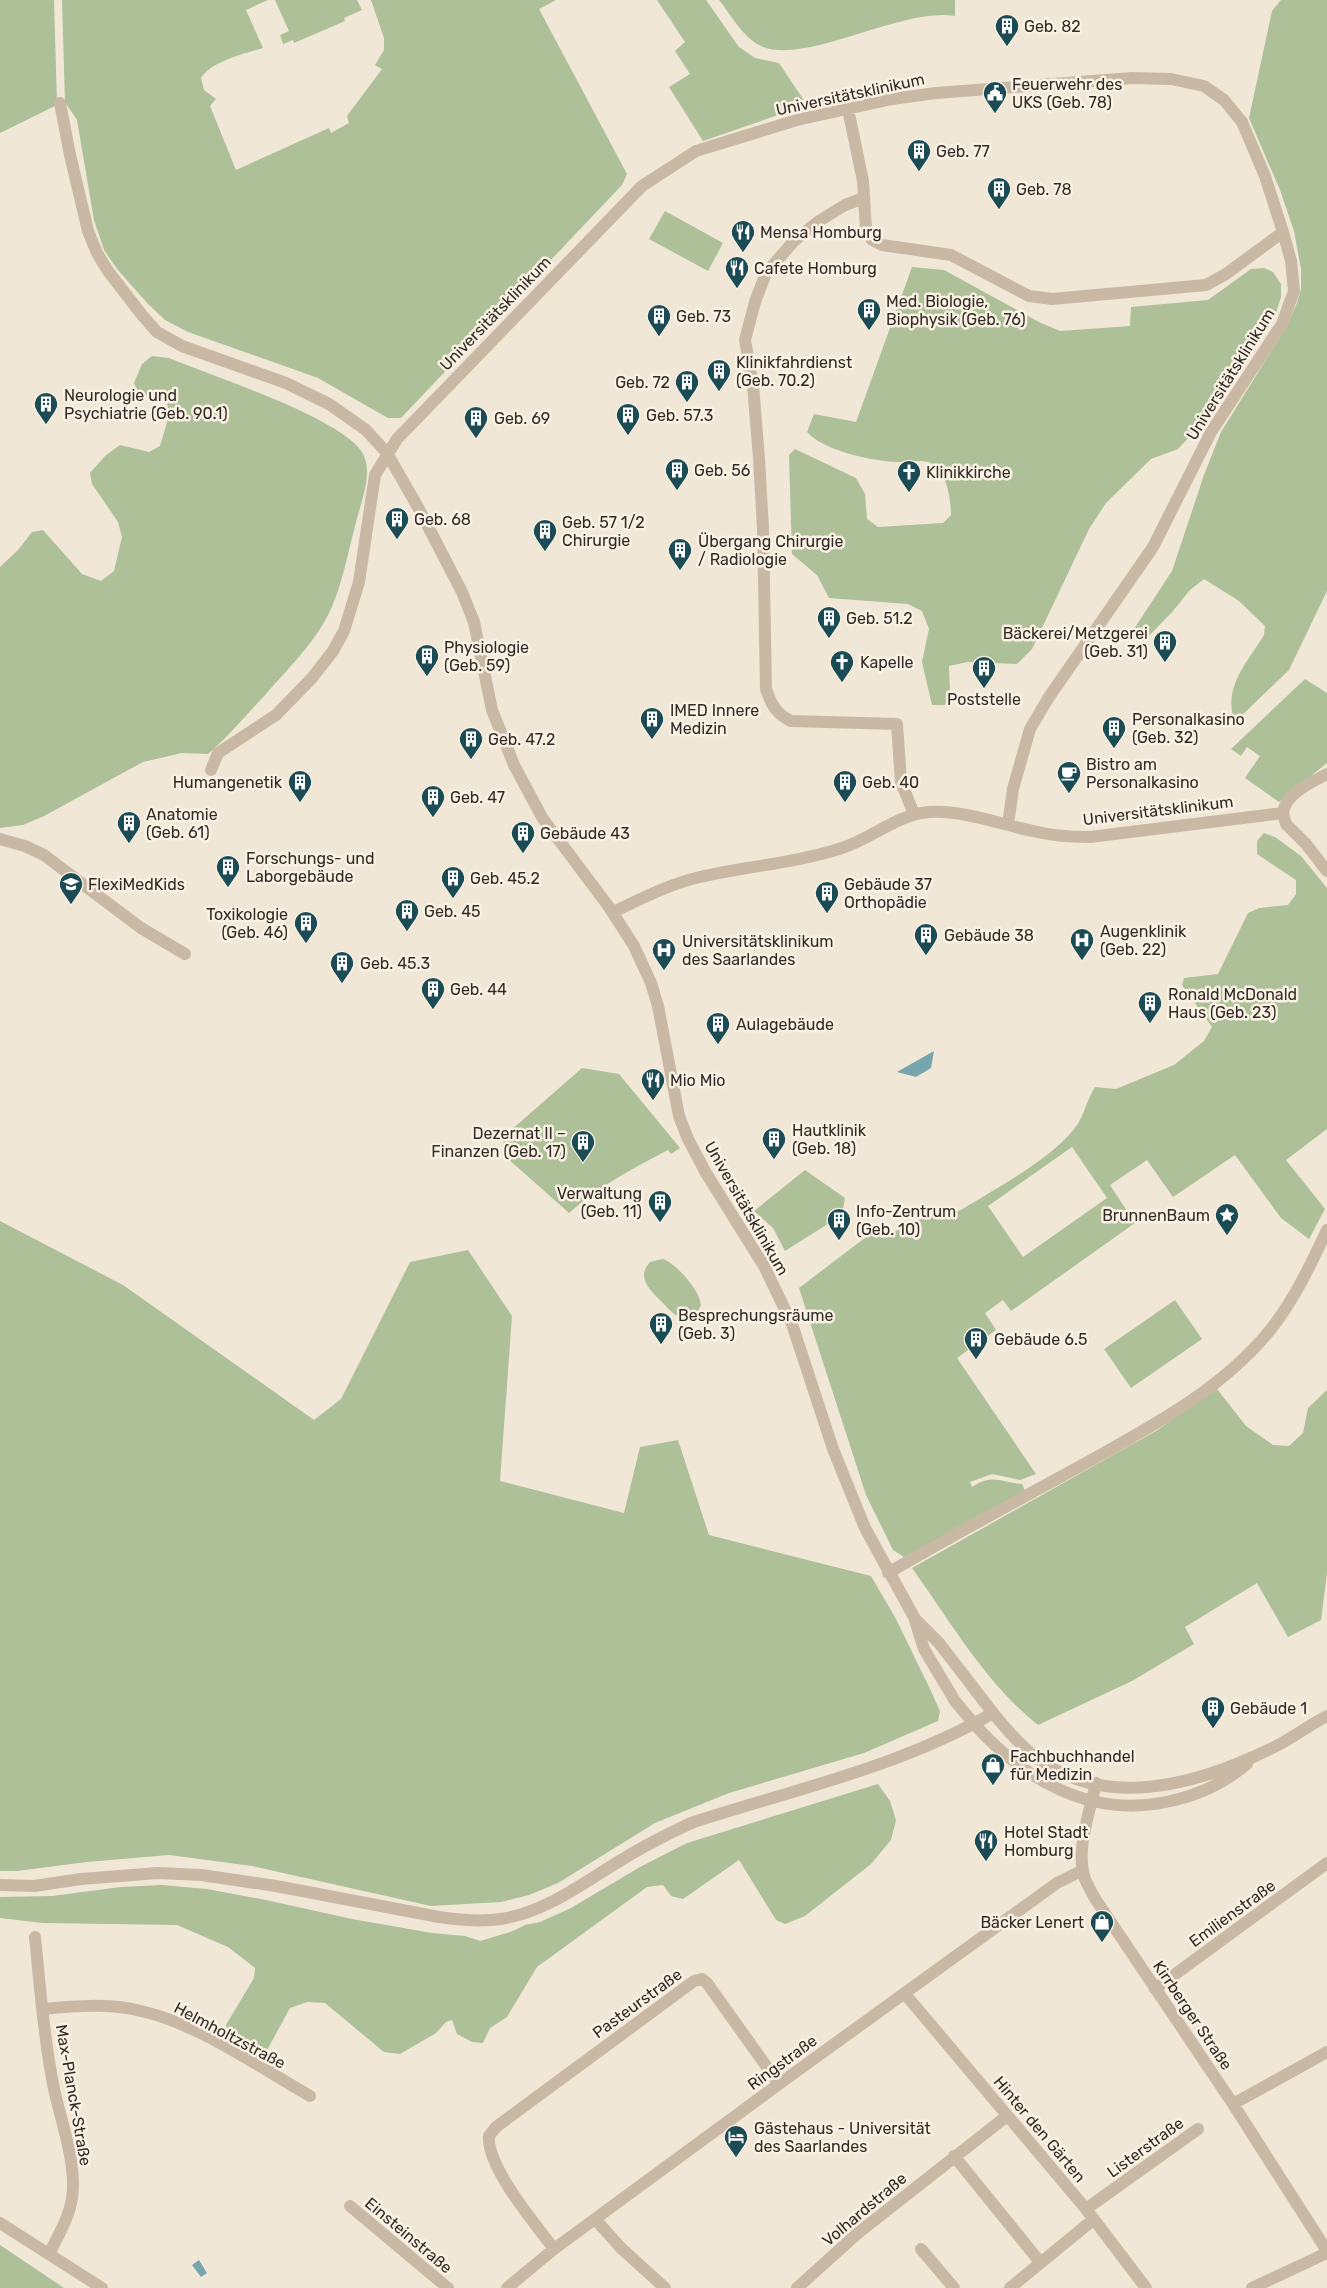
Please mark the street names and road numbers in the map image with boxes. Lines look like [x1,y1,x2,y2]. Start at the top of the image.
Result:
street label: Universitätsklinikum [774,69,926,120]
street label: Universitätsklinikum [436,252,555,374]
street label: Universitätsklinikum [1182,305,1279,444]
street label: Universitätsklinikum [1082,792,1234,829]
street label: Universitätsklinikum [700,1138,793,1279]
street label: Emilienstraße [1186,1876,1279,1951]
street label: Kirrberger Straße [1149,1957,1236,2074]
street label: Pasteurstraße [589,1965,686,2042]
street label: Helmholtzstraße [171,1998,289,2073]
street label: Max-Planck-Straße [52,2023,95,2167]
street label: Ringstraße [744,2031,821,2094]
street label: Hinter den Gärten [990,2072,1089,2186]
street label: Listerstraße [1103,2113,1187,2182]
street label: Volhardstraße [818,2169,910,2250]
street label: Einsteinstraße [361,2193,456,2277]

